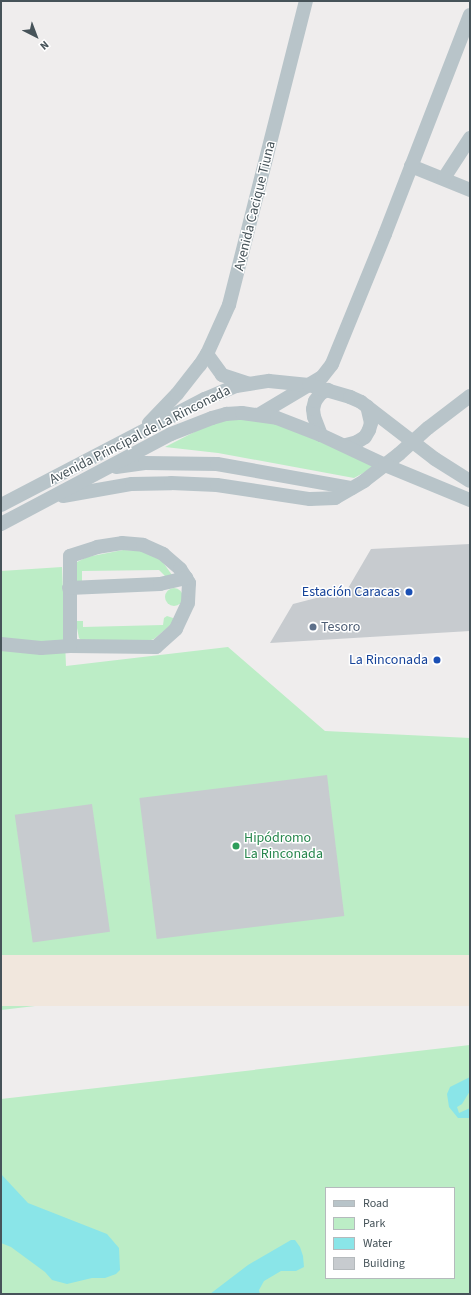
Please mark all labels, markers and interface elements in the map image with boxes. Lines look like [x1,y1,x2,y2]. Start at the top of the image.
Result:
north arrow [16,16,56,56]
text: N [37,37,52,53]
street label: Avenida Cacique Tiuna [231,139,279,273]
street label: Avenida Principal de La Rinconada [47,382,233,488]
place label: Estación Caracas [302,584,400,600]
marker: Estación Caracas [403,586,415,598]
place label: Tesoro [321,619,360,635]
marker: Tesoro [308,622,318,632]
place label: La Rinconada [349,652,428,668]
marker: La Rinconada [431,654,443,666]
place label: Hipódromo La Rinconada [244,830,323,862]
marker: Hipódromo La Rinconada [231,841,241,851]
legend [325,1187,455,1279]
text: Road [363,1195,389,1212]
text: Park [363,1215,385,1232]
text: Water [363,1235,392,1252]
text: Building [363,1255,405,1272]

